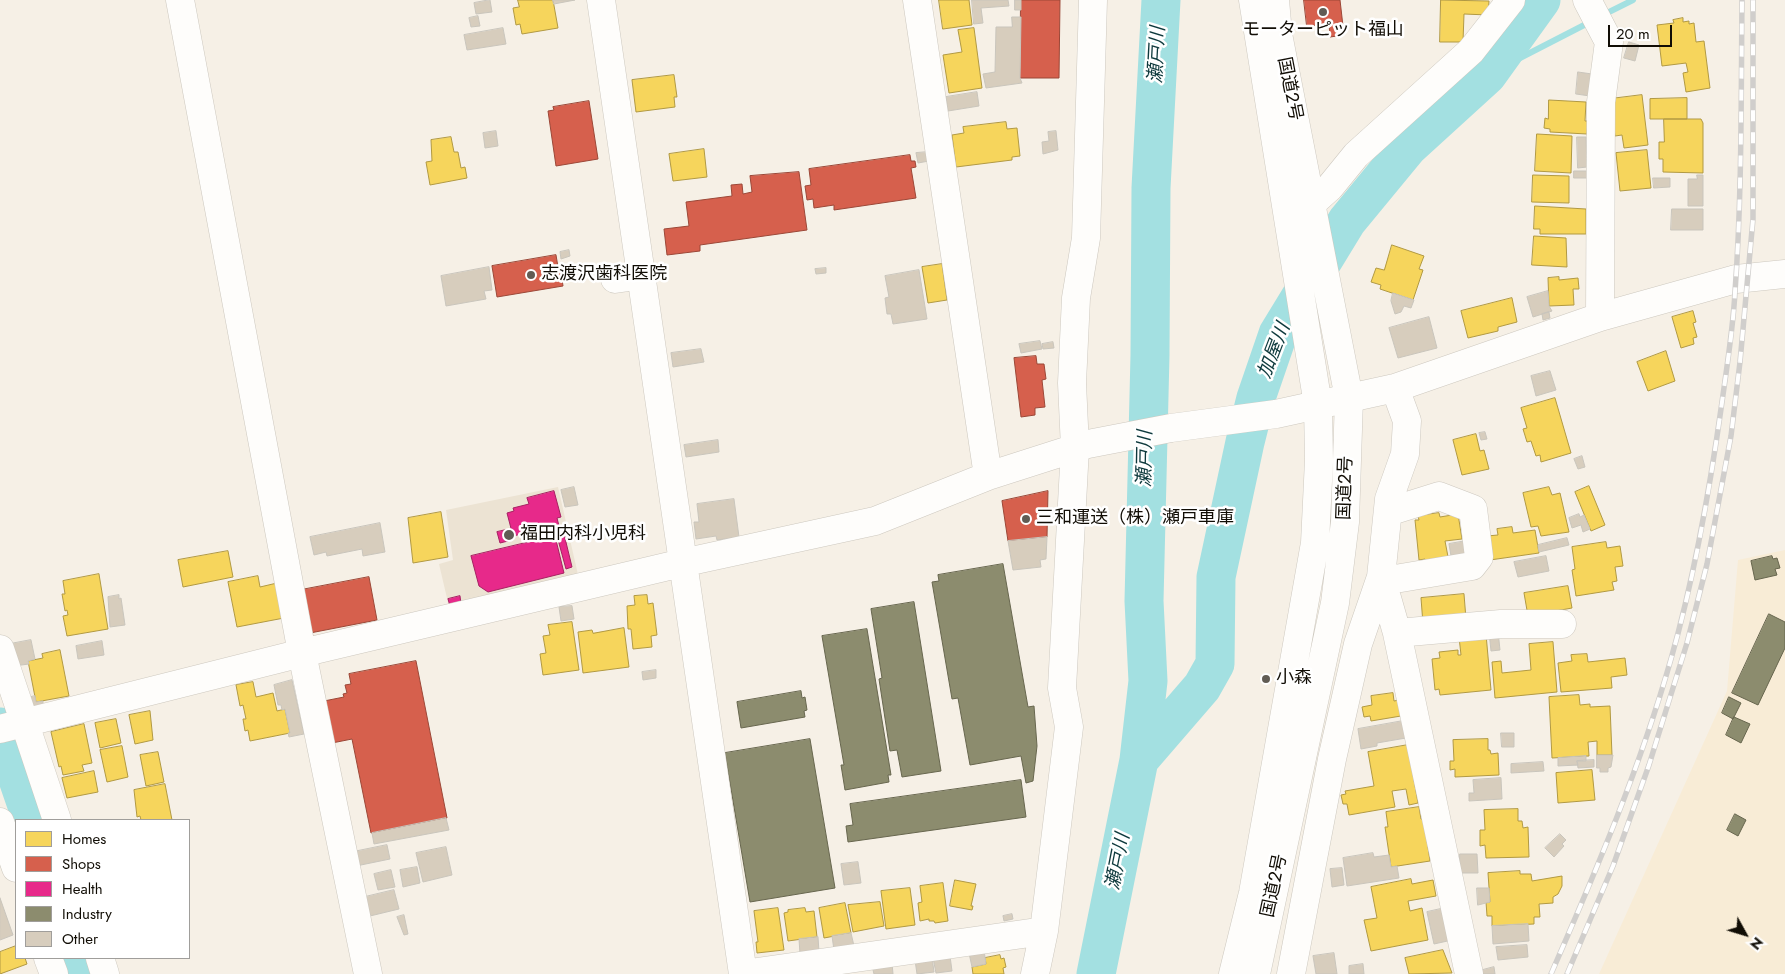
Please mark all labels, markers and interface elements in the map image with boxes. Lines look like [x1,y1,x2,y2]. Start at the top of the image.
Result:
marker: モーターピット福山 [1317,6,1329,18]
scale bar [1610,15,1674,47]
place label: モーターピット福山 [1242,20,1404,42]
text: 20 m [1616,23,1650,45]
water label: 瀬戸川 [1145,26,1171,84]
street label: 国道2号 [1272,55,1306,123]
place label: 志渡沢歯科医院 [541,264,667,286]
marker: 志渡沢歯科医院 [525,269,537,281]
water label: 加屋川 [1254,320,1296,382]
water label: 瀬戸川 [1134,430,1158,488]
street label: 国道2号 [1334,456,1358,520]
place label: 三和運送（株）瀬戸車庫 [1036,508,1234,530]
marker: 三和運送（株）瀬戸車庫 [1020,513,1032,525]
place label: 福田内科小児科 [520,524,646,546]
marker: 福田内科小児科 [502,528,516,542]
place label: 小森 [1276,668,1312,690]
marker: 小森 [1260,673,1272,685]
legend [15,819,190,959]
text: Homes [62,828,106,850]
water label: 瀬戸川 [1102,832,1136,892]
street label: 国道2号 [1258,852,1292,920]
text: Shops [62,853,101,875]
text: Health [62,878,103,900]
text: Industry [62,903,112,925]
north arrow [1720,909,1770,959]
text: Other [62,928,98,950]
text: N [1745,933,1768,954]

